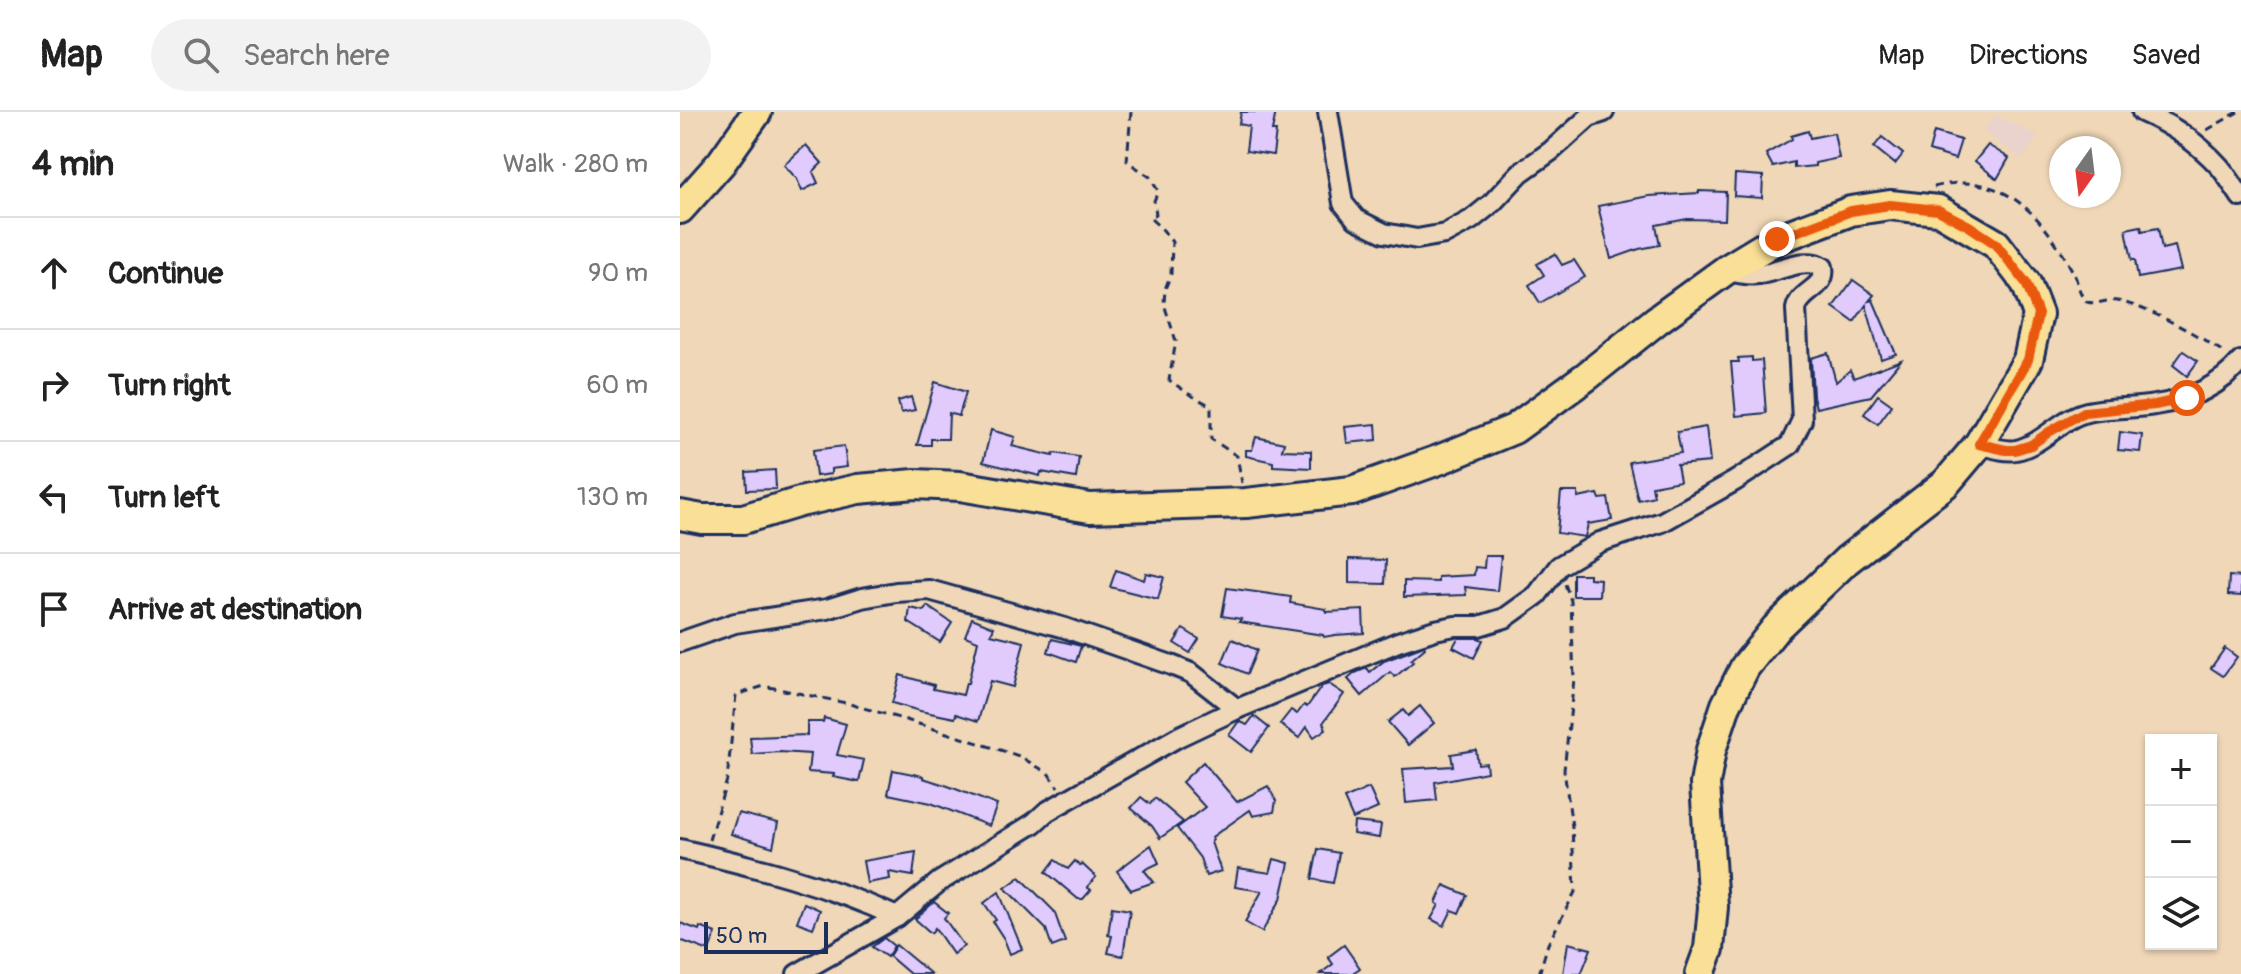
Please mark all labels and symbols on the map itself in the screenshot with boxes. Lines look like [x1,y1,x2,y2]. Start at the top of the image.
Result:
north arrow [2049,136,2121,208]
route end [1759,221,1795,257]
route start [2169,380,2205,416]
scale bar [704,918,828,954]

